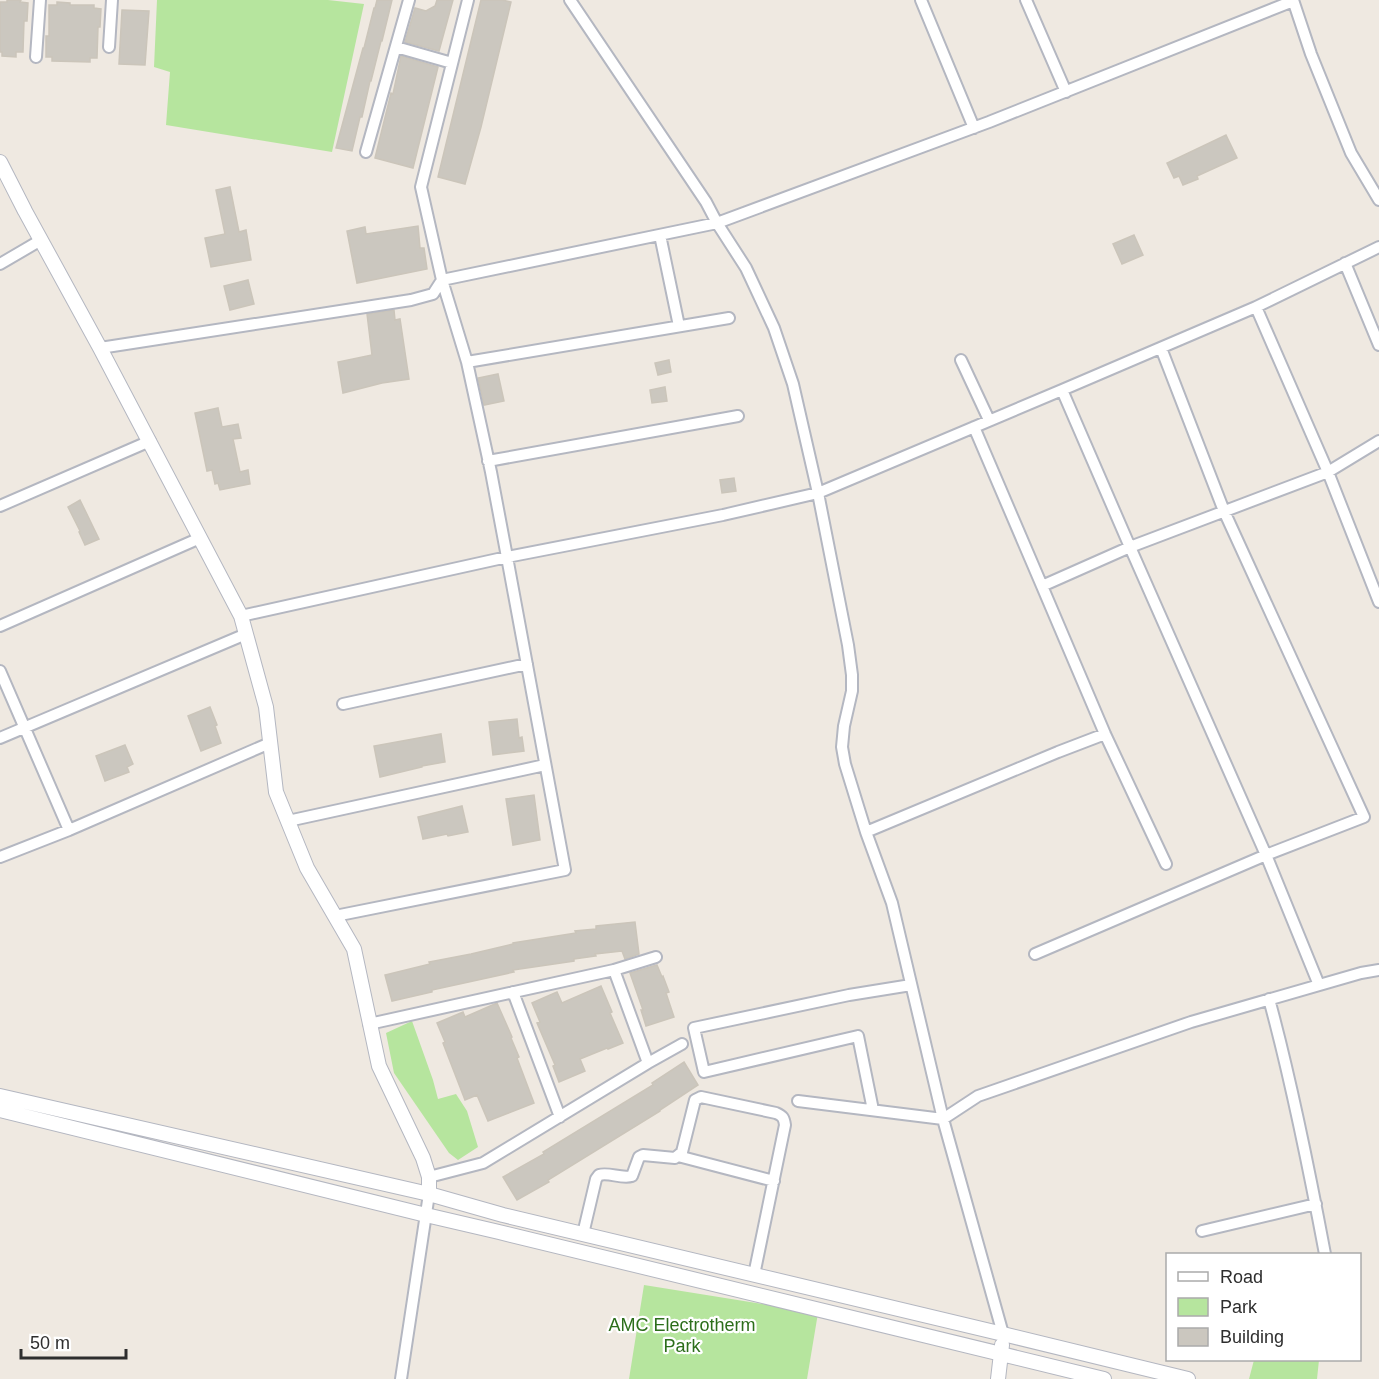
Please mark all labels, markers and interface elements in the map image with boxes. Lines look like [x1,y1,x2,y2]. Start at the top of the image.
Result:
legend [1166,1253,1361,1361]
text: Road [1220,1267,1263,1287]
text: Park [1220,1297,1258,1317]
park label: AMC Electrotherm Park [608,1315,756,1356]
scale bar [21,1322,126,1360]
text: Building [1220,1327,1284,1347]
text: 50 m [30,1333,70,1353]

